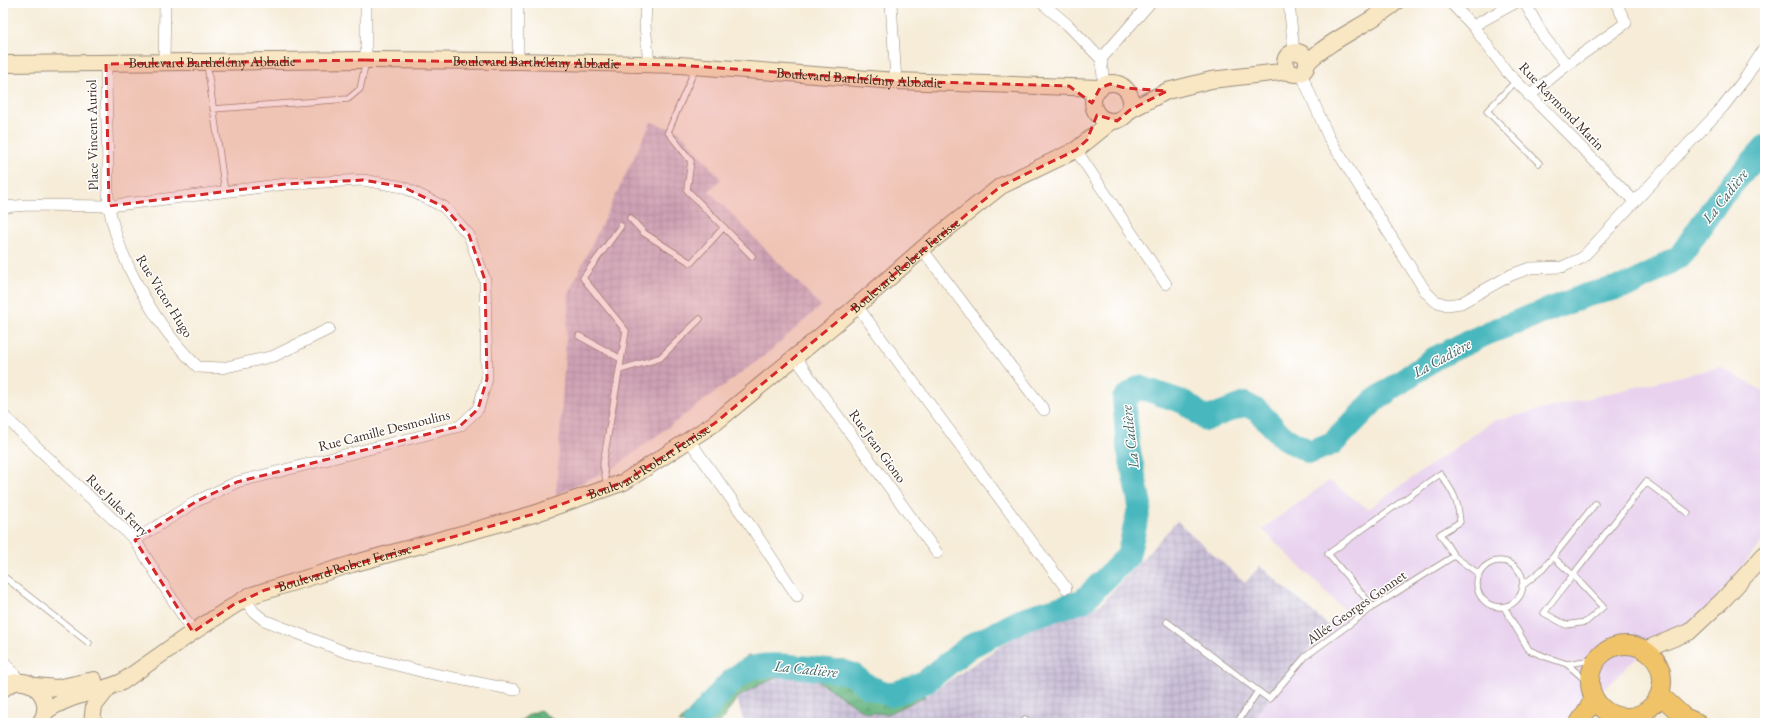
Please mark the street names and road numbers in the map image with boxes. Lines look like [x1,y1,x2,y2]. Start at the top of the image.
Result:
street label: Boulevard Barthélémy Abbadie [129,52,296,72]
street label: Boulevard Barthélémy Abbadie [453,52,620,73]
street label: Rue Raymond Marin [1515,58,1609,154]
street label: Boulevard Barthélémy Abbadie [776,63,943,92]
street label: Place Vincent Auriol [82,79,102,191]
street label: Boulevard Robert Ferrisse [846,213,964,317]
street label: Rue Victor Hugo [132,251,198,341]
street label: Rue Camille Desmoulins [316,405,452,455]
street label: Rue Jean Giono [845,406,911,486]
street label: Boulevard Robert Ferrisse [585,419,714,503]
street label: Rue Jules Ferry [83,470,154,541]
street label: Boulevard Robert Ferrisse [275,539,414,596]
street label: Allée Georges Gonnet [1302,566,1410,649]

